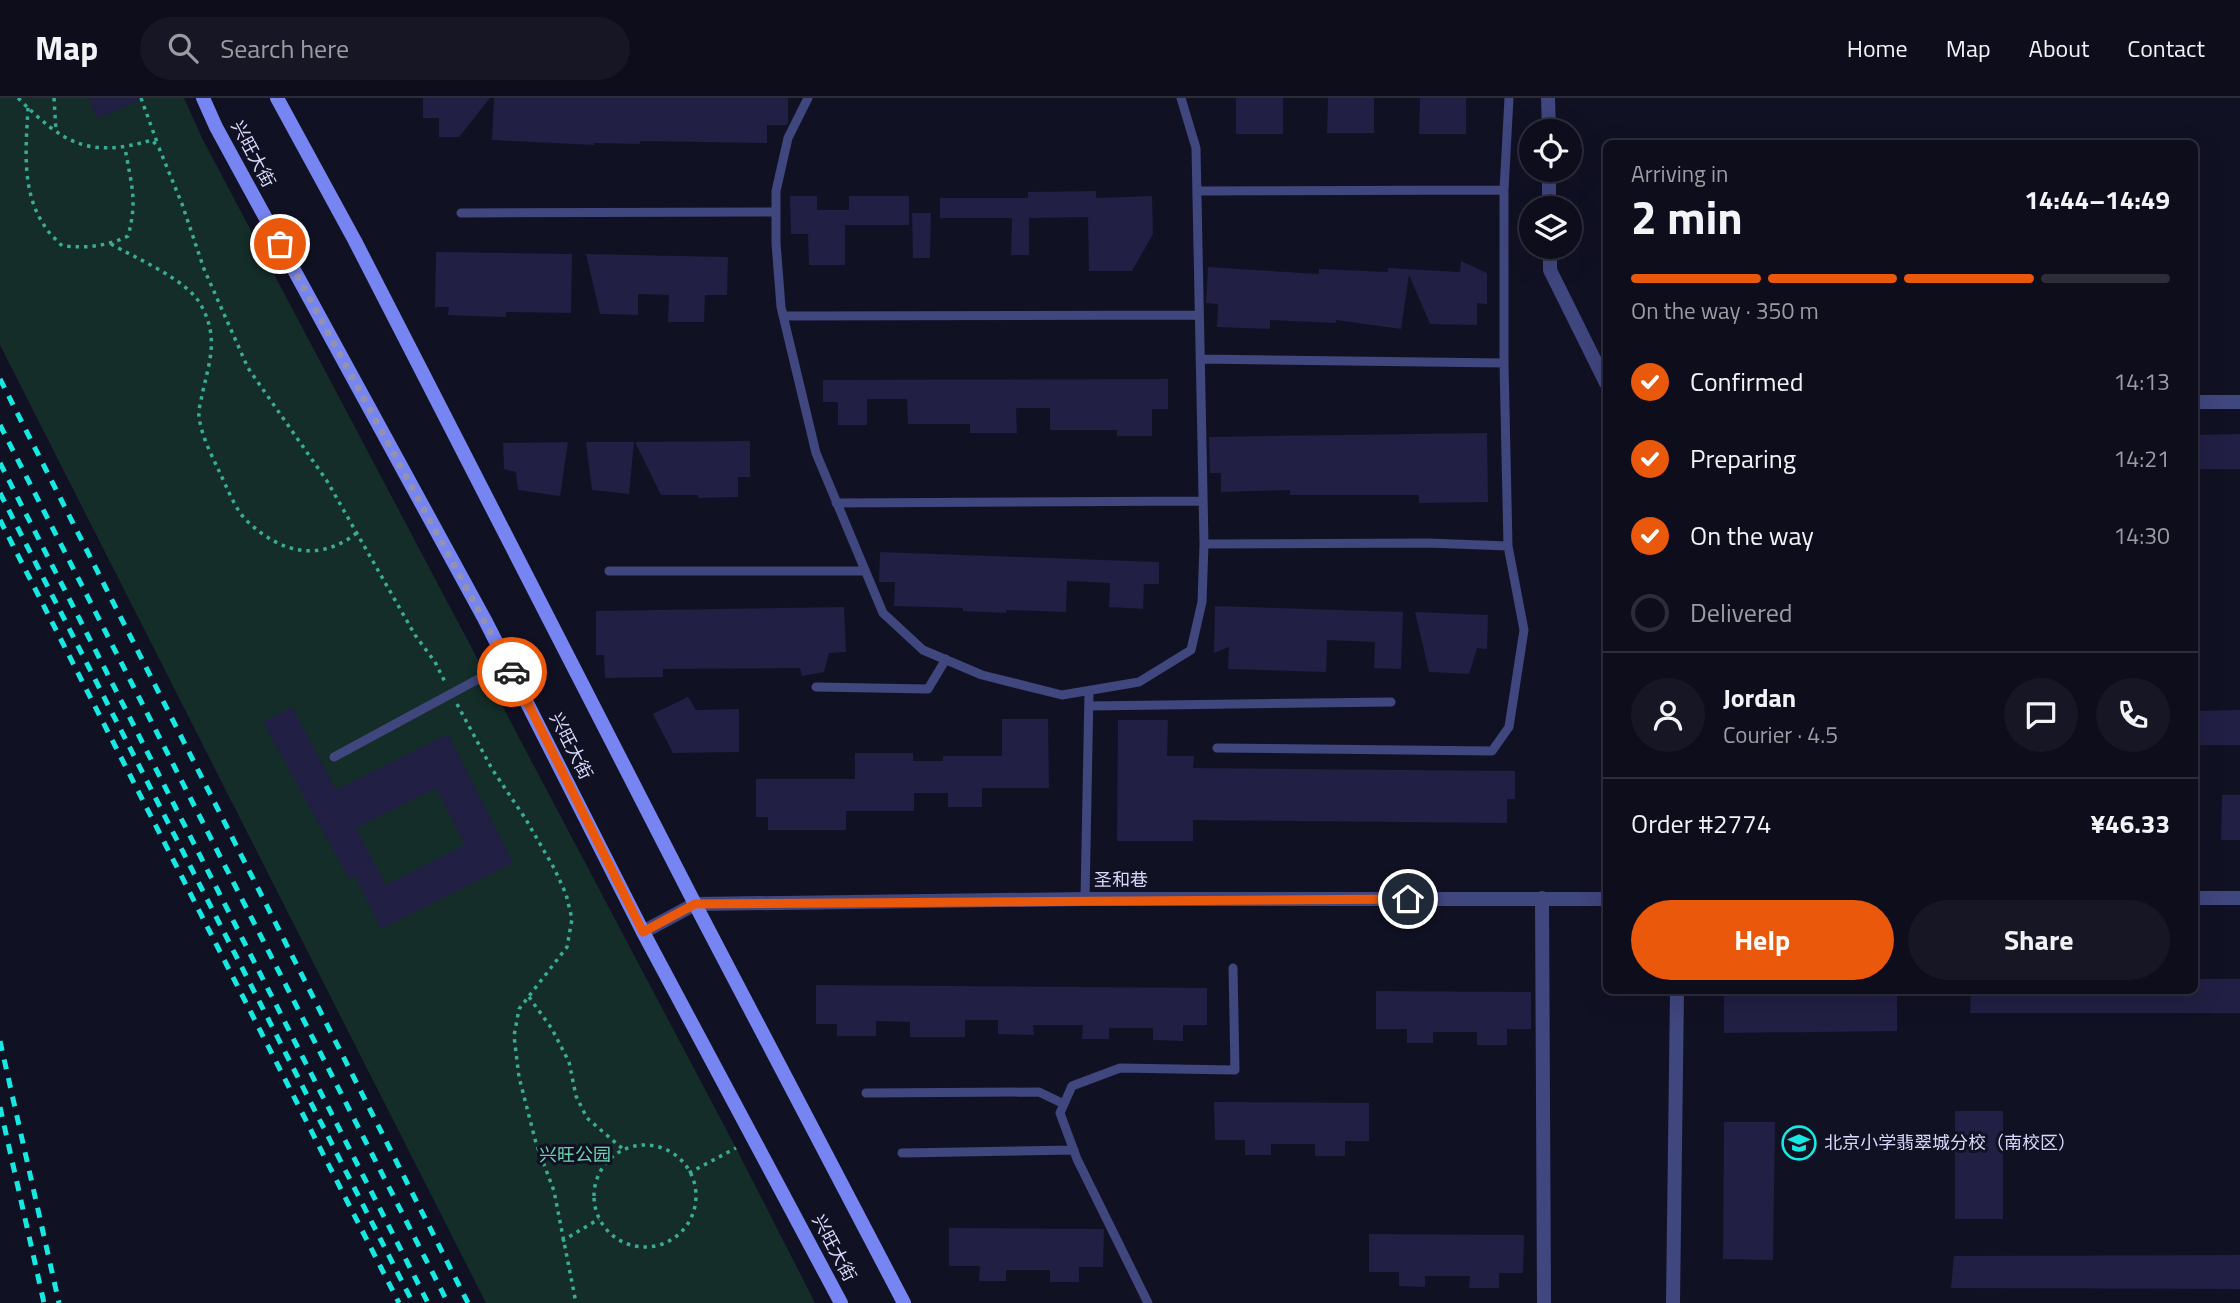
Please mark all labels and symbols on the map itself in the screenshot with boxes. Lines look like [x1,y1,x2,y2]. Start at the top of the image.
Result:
street label: 兴旺大街 [225,116,282,192]
pin [250,214,310,274]
courier [477,637,547,707]
street label: 兴旺大街 [543,708,600,784]
street label: 圣和巷 [1094,866,1148,893]
pin [1378,869,1438,929]
school or university icon: 北京小学翡翠城分校（南校区） [1780,1124,1818,1162]
place label: 北京小学翡翠城分校（南校区） [1824,1129,2076,1156]
park label: 兴旺公园 [539,1141,611,1168]
street label: 兴旺大街 [806,1210,863,1286]

